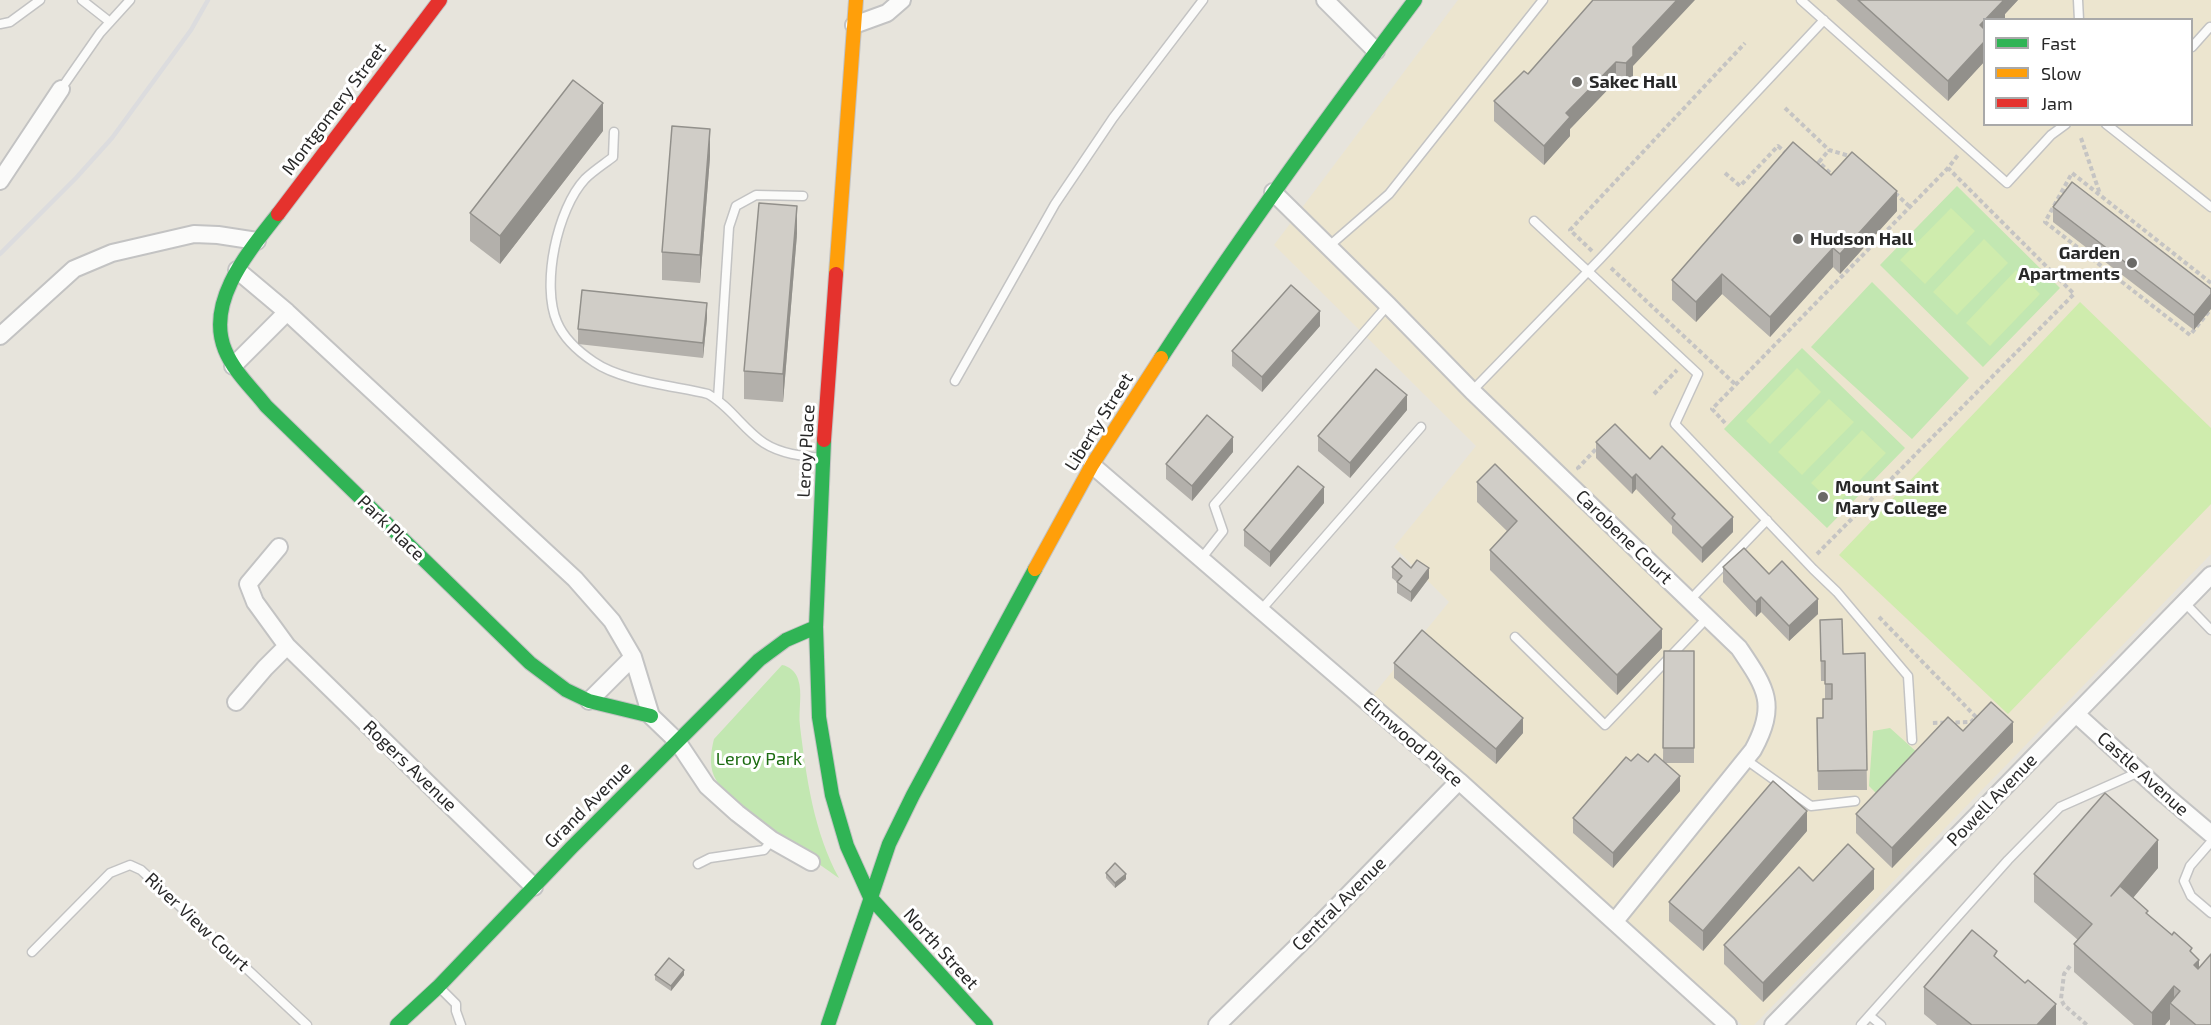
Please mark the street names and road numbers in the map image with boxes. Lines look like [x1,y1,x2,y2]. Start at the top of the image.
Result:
street label: Montgomery Street [277,39,391,179]
street label: Liberty Street [1060,369,1138,475]
street label: Leroy Place [793,404,819,498]
street label: Carobene Court [1571,485,1677,589]
street label: Park Place [353,491,429,565]
street label: Elmwood Place [1359,693,1467,791]
street label: Rogers Avenue [359,716,461,816]
street label: Castle Avenue [2093,727,2193,821]
street label: Powell Avenue [1942,749,2042,851]
street label: Grand Avenue [540,757,636,853]
street label: Central Avenue [1288,853,1390,955]
street label: River View Court [140,868,254,976]
street label: North Street [899,904,983,994]

